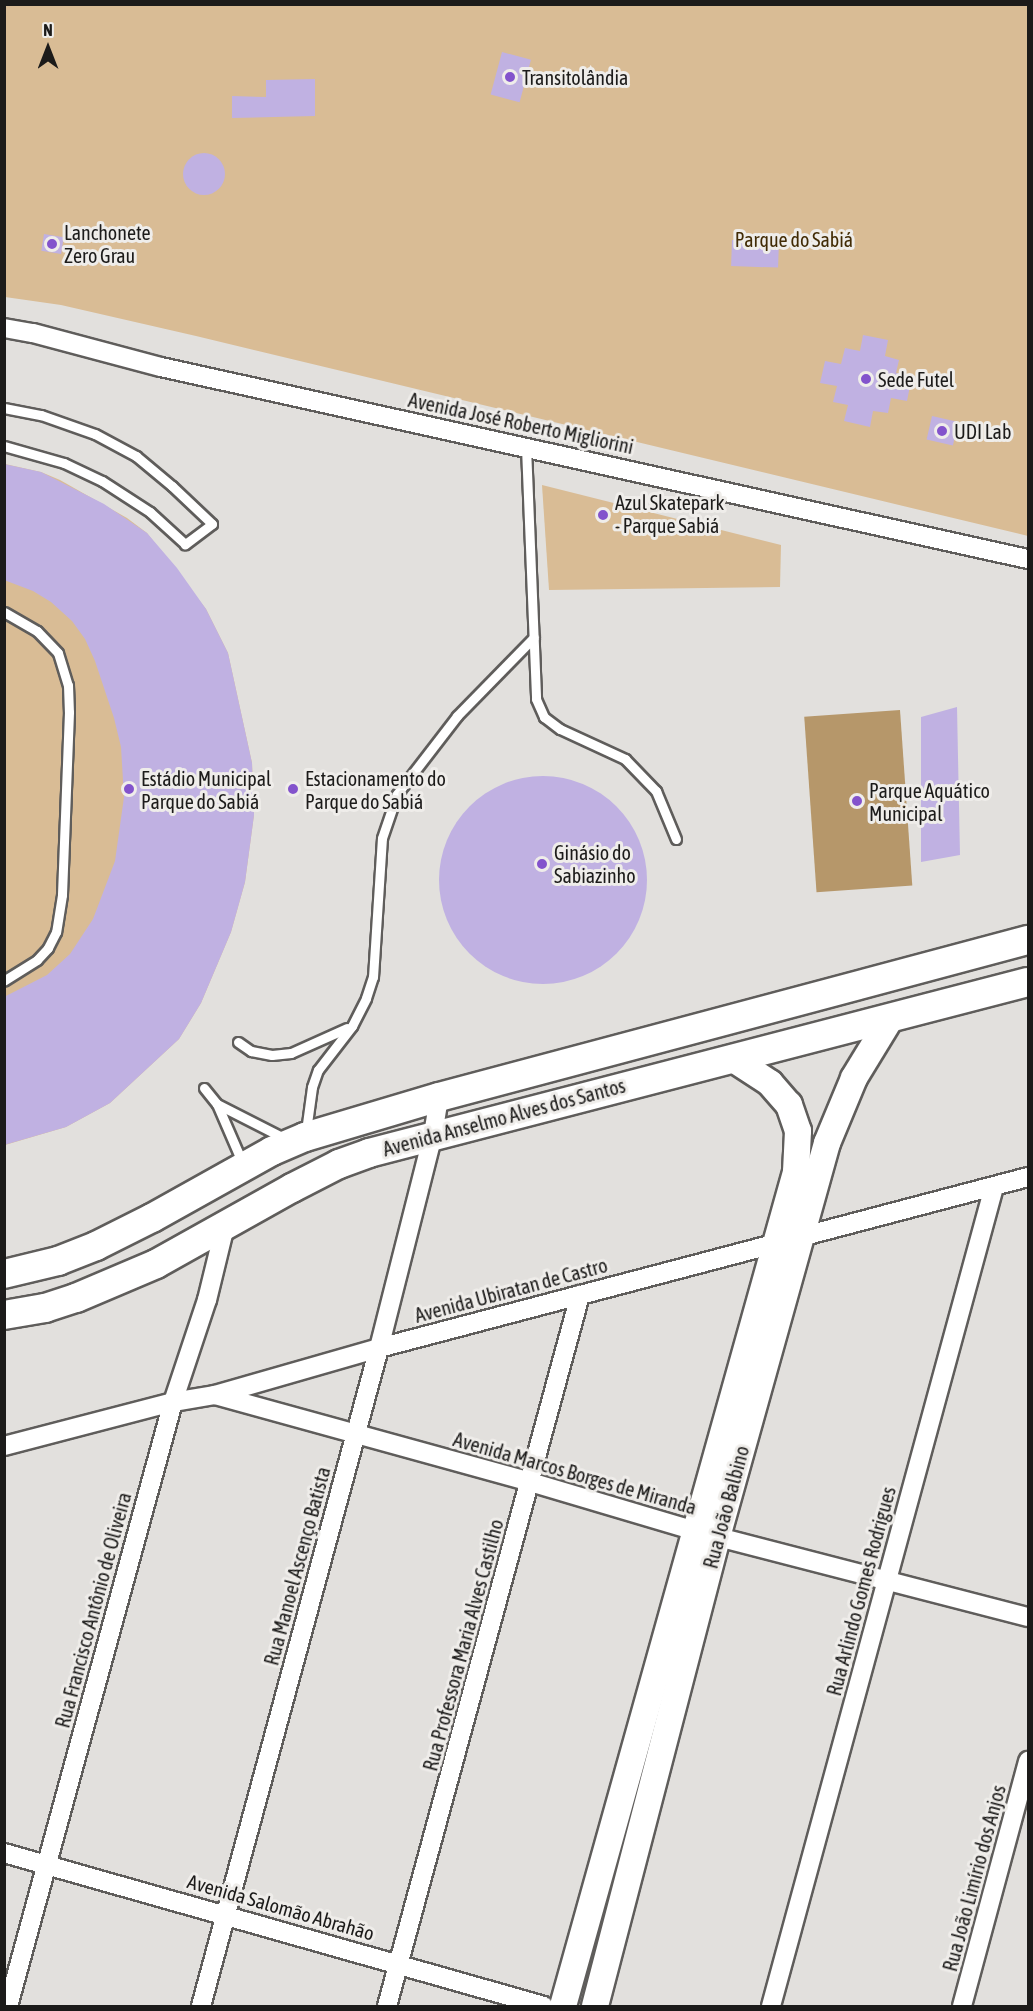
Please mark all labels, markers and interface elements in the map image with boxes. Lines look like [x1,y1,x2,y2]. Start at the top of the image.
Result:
north arrow [18,18,78,78]
text: N [43,21,53,39]
place label: Transitolândia [522,65,628,89]
marker: Transitolândia [503,70,517,84]
place label: Lanchonete Zero Grau [64,220,151,267]
park label: Parque do Sabiá [735,227,853,251]
marker: Lanchonete Zero Grau [45,237,59,251]
place label: Sede Futel [878,367,954,391]
marker: Sede Futel [859,372,873,386]
street label: Avenida José Roberto Migliorini [406,387,636,459]
place label: UDI Lab [954,419,1011,443]
marker: UDI Lab [935,424,949,438]
place label: Azul Skatepark - Parque Sabiá [615,491,724,538]
marker: Azul Skatepark - Parque Sabiá [596,508,610,522]
place label: Estádio Municipal Parque do Sabiá [141,766,271,813]
place label: Estacionamento do Parque do Sabiá [305,766,446,813]
place label: Parque Aquático Municipal [869,778,990,825]
marker: Estádio Municipal Parque do Sabiá [122,782,136,796]
marker: Estacionamento do Parque do Sabiá [286,782,300,796]
marker: Parque Aquático Municipal [850,794,864,808]
place label: Ginásio do Sabiazinho [554,840,636,887]
marker: Ginásio do Sabiazinho [535,857,549,871]
street label: Avenida Anselmo Alves dos Santos [380,1073,628,1161]
street label: Avenida Ubiratan de Castro [412,1253,610,1327]
street label: Avenida Marcos Borges de Miranda [451,1427,699,1519]
street label: Rua João Balbino [698,1443,754,1571]
street label: Rua Manoel Ascenço Batista [259,1464,335,1668]
street label: Rua Arlindo Gomes Rodrigues [821,1484,901,1698]
street label: Rua Francisco Antônio de Oliveira [50,1490,136,1730]
street label: Rua Professora Maria Alves Castilho [418,1516,508,1774]
street label: Rua João Limírio dos Anjos [938,1782,1010,1974]
street label: Avenida Salomão Abrahão [185,1869,377,1945]

